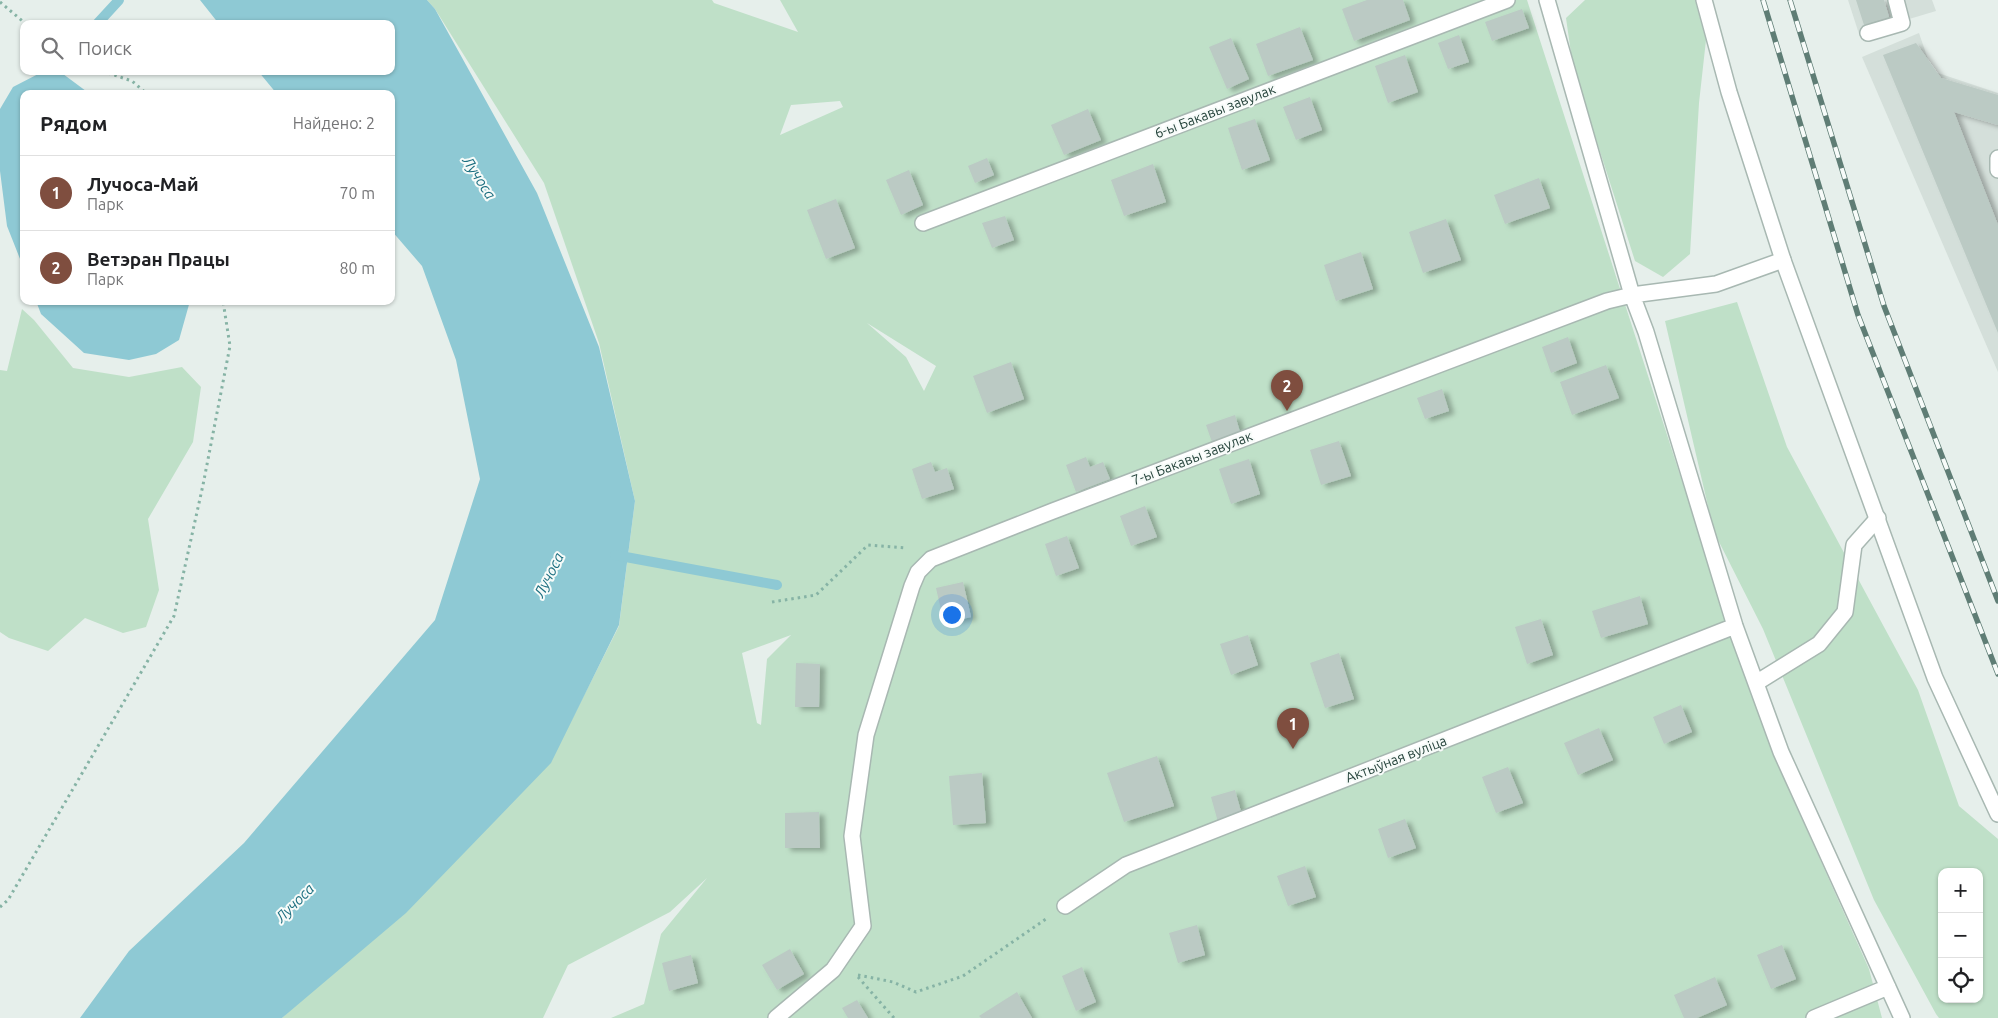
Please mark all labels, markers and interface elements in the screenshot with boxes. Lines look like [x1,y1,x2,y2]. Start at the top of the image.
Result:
search box [20,20,395,75]
icon: search [38,34,66,62]
text: Поиск [78,37,132,59]
street label: 6-ы Бакавы завулак [1152,81,1278,141]
text: Рядом [40,111,108,135]
text: Найдено: 2 [293,114,375,132]
water label: Лучоса [459,152,499,202]
text: Лучоса-Май [87,173,199,195]
text: 1 [51,184,61,202]
text: 70 m [339,184,375,202]
text: Парк [87,195,124,213]
text: Ветэран Працы [87,248,230,270]
text: 2 [51,259,61,277]
text: 80 m [339,259,375,277]
text: Парк [87,270,124,288]
pin: 2 [1271,370,1303,411]
street label: 7-ы Бакавы завулак [1129,428,1255,488]
water label: Лучоса [530,550,567,601]
your location [939,602,965,628]
pin: 1 [1277,708,1309,749]
street label: Актыўная вуліца [1343,732,1449,786]
map controls [1938,868,1983,1003]
button: + [1938,868,1983,913]
water label: Лучоса [271,880,317,926]
button: − [1938,913,1983,958]
button: locate [1938,958,1983,1003]

